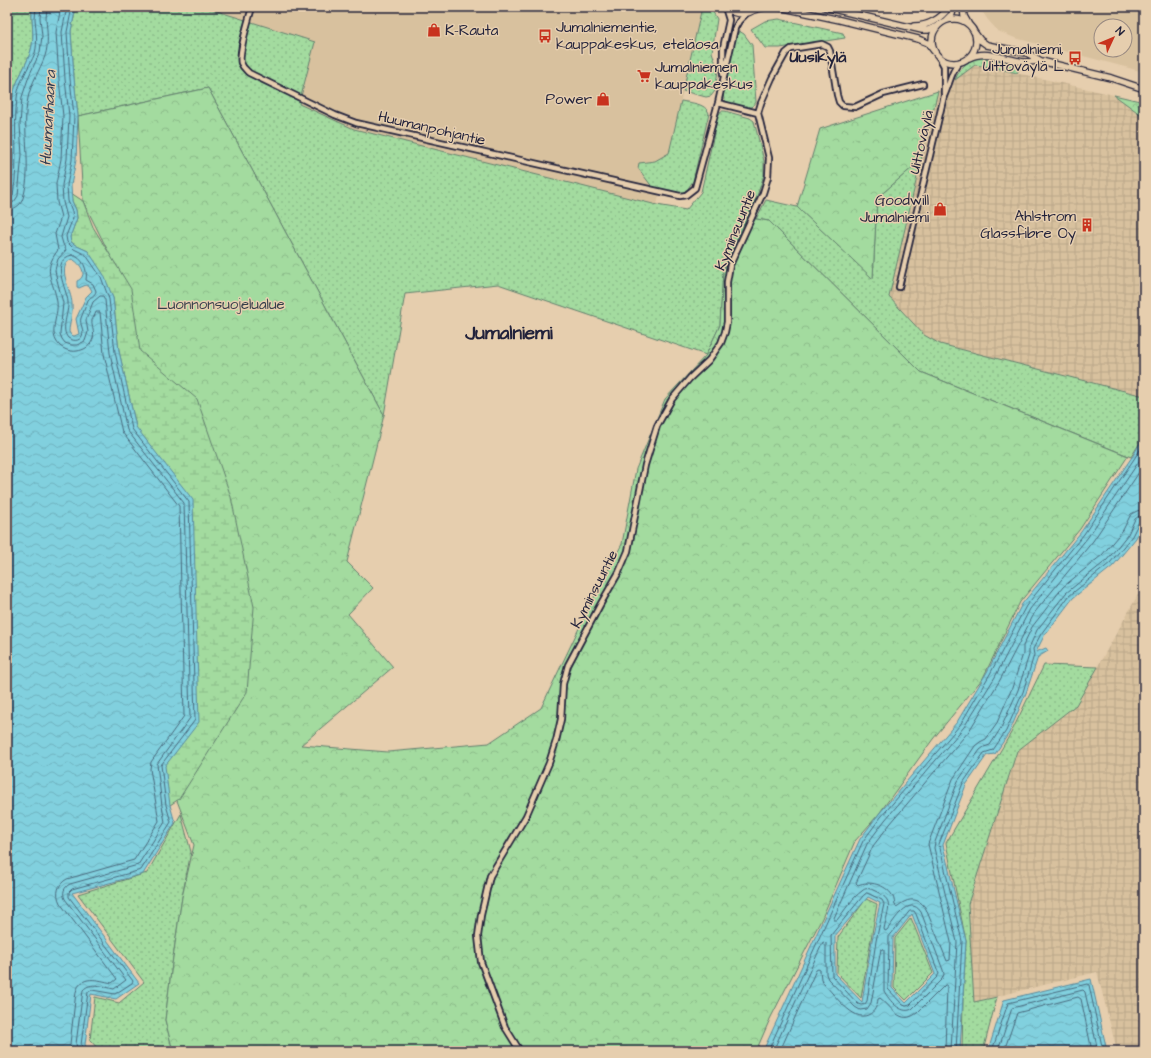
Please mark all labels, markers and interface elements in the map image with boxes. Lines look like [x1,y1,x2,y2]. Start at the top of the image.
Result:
place label: Jumalniementie, kauppakeskus, eteläosa [556,17,719,55]
north arrow [1093,18,1133,58]
place label: K-Rauta [445,20,499,41]
shop icon: K-Rauta [426,22,442,38]
text: N [1112,24,1128,39]
bus stop icon: Jumalniementie, kauppakeskus, eteläosa [537,28,553,44]
place label: Jumalniemi, Uittoväylä L [983,39,1065,78]
district label: Uusikylä [790,46,847,69]
bus stop icon: Jumalniemi, Uittoväylä L [1067,50,1083,66]
place label: Jumalniemen kauppakeskus [655,57,753,95]
supermarket icon: Jumalniemen kauppakeskus [636,68,652,84]
water label: Huumanhaara [35,69,62,166]
place label: Power [545,89,592,110]
shop icon: Power [595,91,611,107]
street label: Huumanpohjantie [376,106,488,151]
street label: Uittoväylä [904,108,940,176]
street label: Kyminsuuntie [710,187,762,274]
place label: Goodwill Jumalniemi [860,190,930,228]
shop icon: Goodwill Jumalniemi [932,201,948,217]
place label: Ahlstrom Glassfibre Oy [980,206,1076,245]
building icon: Ahlstrom Glassfibre Oy [1079,217,1095,233]
park label: Luonnonsuojelualue [157,294,285,315]
district label: Jumalniemi [464,320,553,347]
street label: Kyminsuuntie [566,546,624,633]

